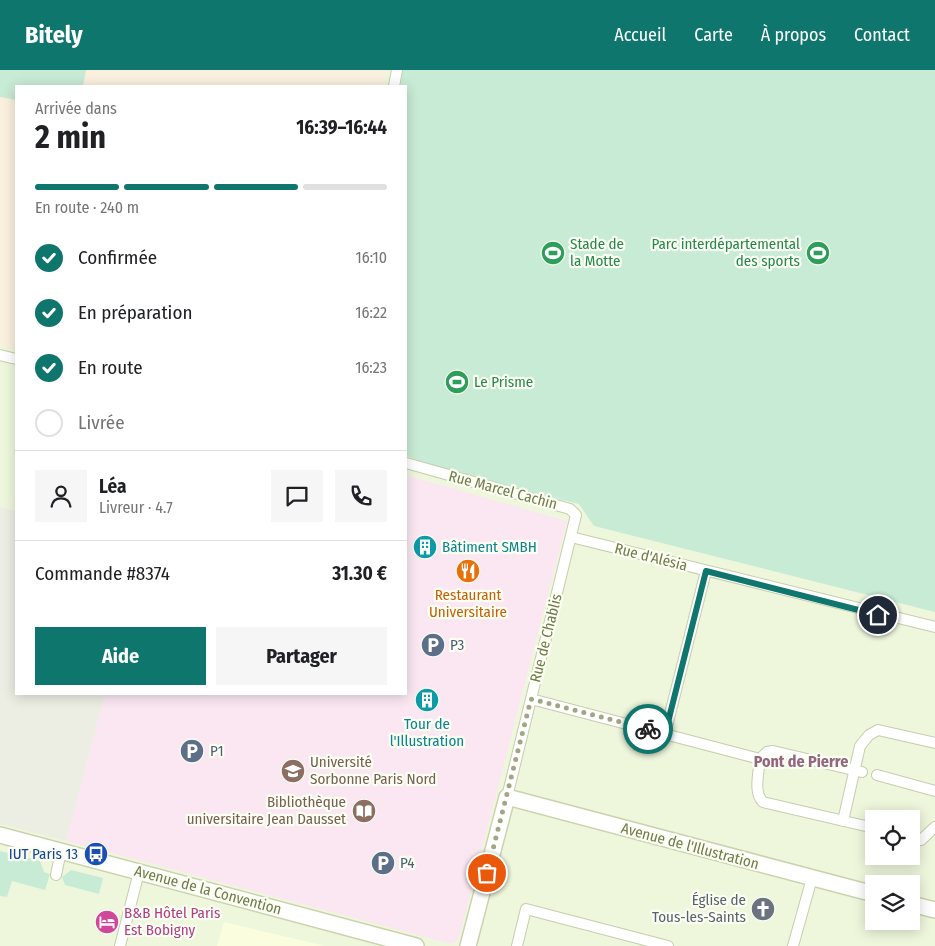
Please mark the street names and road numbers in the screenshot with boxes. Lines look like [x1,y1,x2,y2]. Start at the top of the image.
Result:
street label: Rue Marcel Cachin [447,467,559,513]
street label: Rue d'Alésia [613,539,689,575]
street label: Rue de Chablis [526,592,566,684]
street label: Avenue de l'Illustration [619,819,761,873]
street label: Avenue de la Convention [132,862,284,918]

